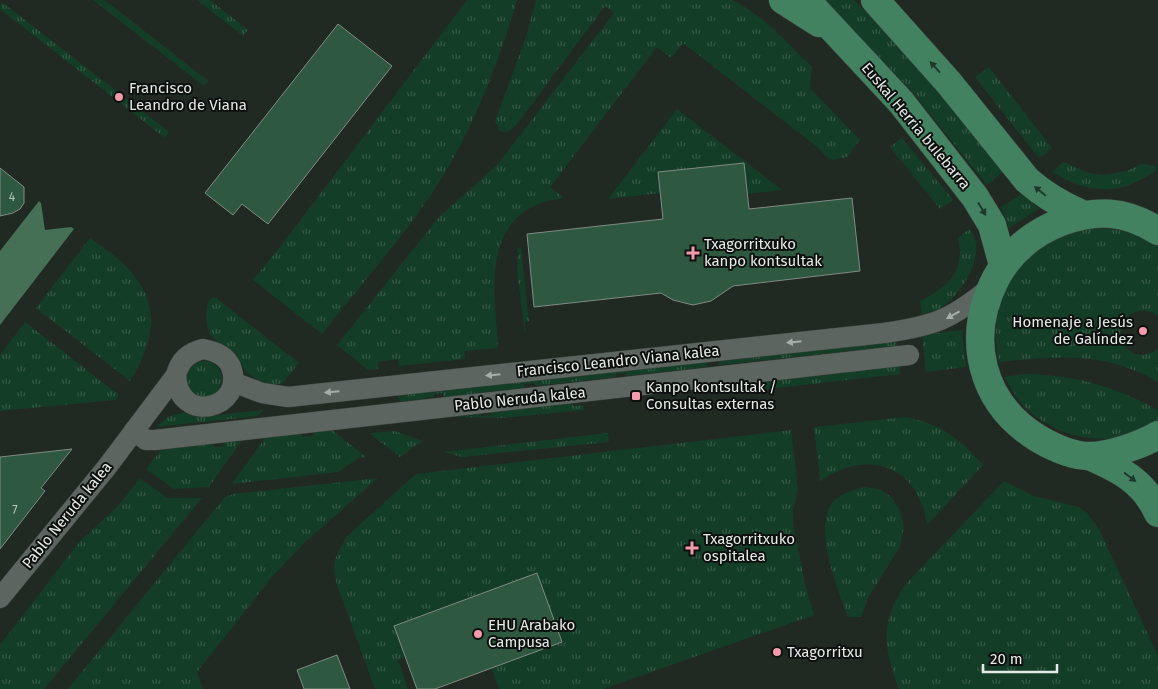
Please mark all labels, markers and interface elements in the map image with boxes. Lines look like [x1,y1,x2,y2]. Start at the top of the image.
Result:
street label: Euskal Herria bulebarra [858,59,974,193]
one-way arrow [929,61,941,73]
place label: Francisco Leandro de Viana [129,79,247,114]
marker: Francisco Leandro de Viana [113,91,125,103]
one-way arrow [1033,185,1046,196]
house number: 4 [9,190,16,204]
one-way arrow [978,202,987,215]
place label: Txagorritxuko kanpo kontsultak [704,235,822,270]
marker: Txagorritxuko kanpo kontsultak [686,246,700,260]
one-way arrow [946,311,961,319]
place label: Homenaje a Jesús de Galíndez [1012,313,1133,348]
marker: Homenaje a Jesús de Galíndez [1137,325,1149,337]
one-way arrow [786,338,802,346]
street label: Francisco Leandro Viana kalea [516,341,720,381]
one-way arrow [485,371,501,379]
place label: Kanpo kontsultak / Consultas externas [646,378,777,413]
street label: Pablo Neruda kalea [453,383,587,415]
one-way arrow [324,389,340,397]
marker: Kanpo kontsultak / Consultas externas [630,390,642,402]
street label: Pablo Neruda kalea [18,458,116,572]
one-way arrow [1123,472,1137,482]
house number: 7 [12,503,18,517]
place label: Txagorritxuko ospitalea [703,530,795,565]
marker: Txagorritxuko ospitalea [685,541,699,555]
place label: EHU Arabako Campusa [488,616,575,651]
marker: EHU Arabako Campusa [472,628,484,640]
scale bar [983,642,1057,674]
place label: Txagorritxu [787,643,863,661]
marker: Txagorritxu [771,646,783,658]
text: 20 m [990,650,1023,668]

